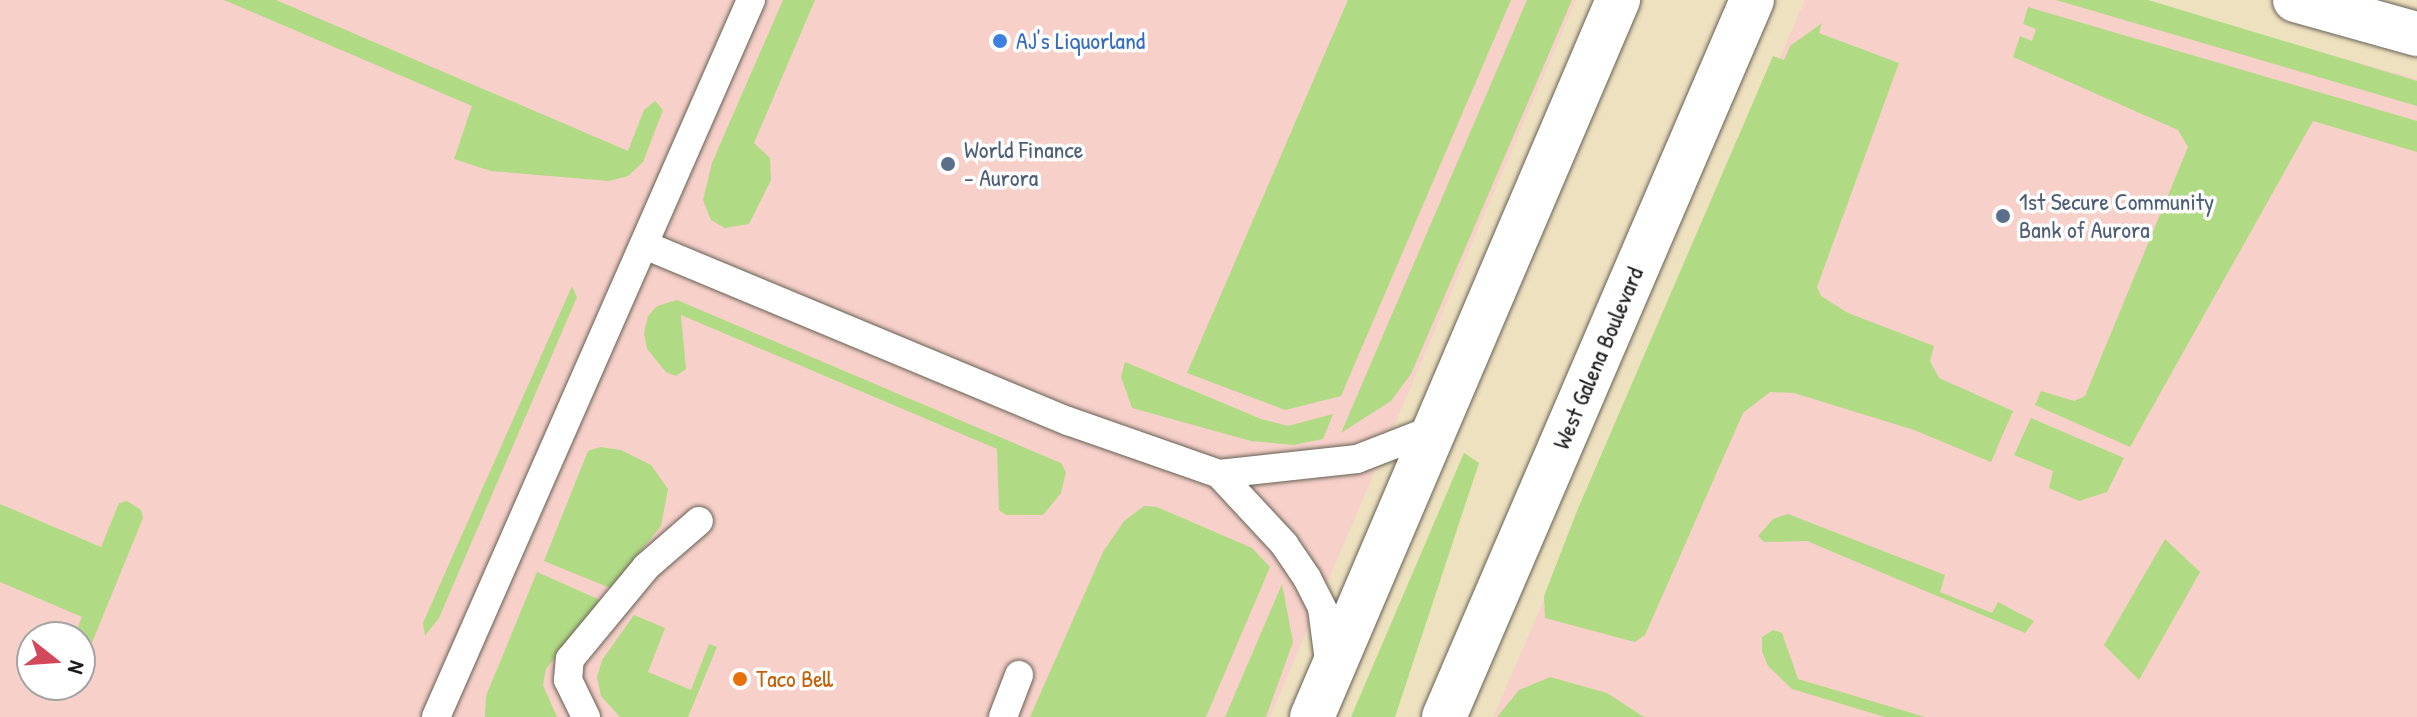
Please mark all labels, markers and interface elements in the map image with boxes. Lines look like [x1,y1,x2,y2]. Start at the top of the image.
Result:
place label: AJ's Liquorland [1016,27,1145,55]
marker: AJ's Liquorland [991,32,1009,50]
place label: World Finance - Aurora [964,136,1083,192]
marker: World Finance - Aurora [939,155,957,173]
place label: 1st Secure Community Bank of Aurora [2019,188,2214,244]
marker: 1st Secure Community Bank of Aurora [1994,207,2012,225]
street label: West Galena Boulevard [1547,263,1649,453]
north arrow [16,621,96,701]
text: N [61,657,93,677]
place label: Taco Bell [756,665,833,693]
marker: Taco Bell [731,670,749,688]

